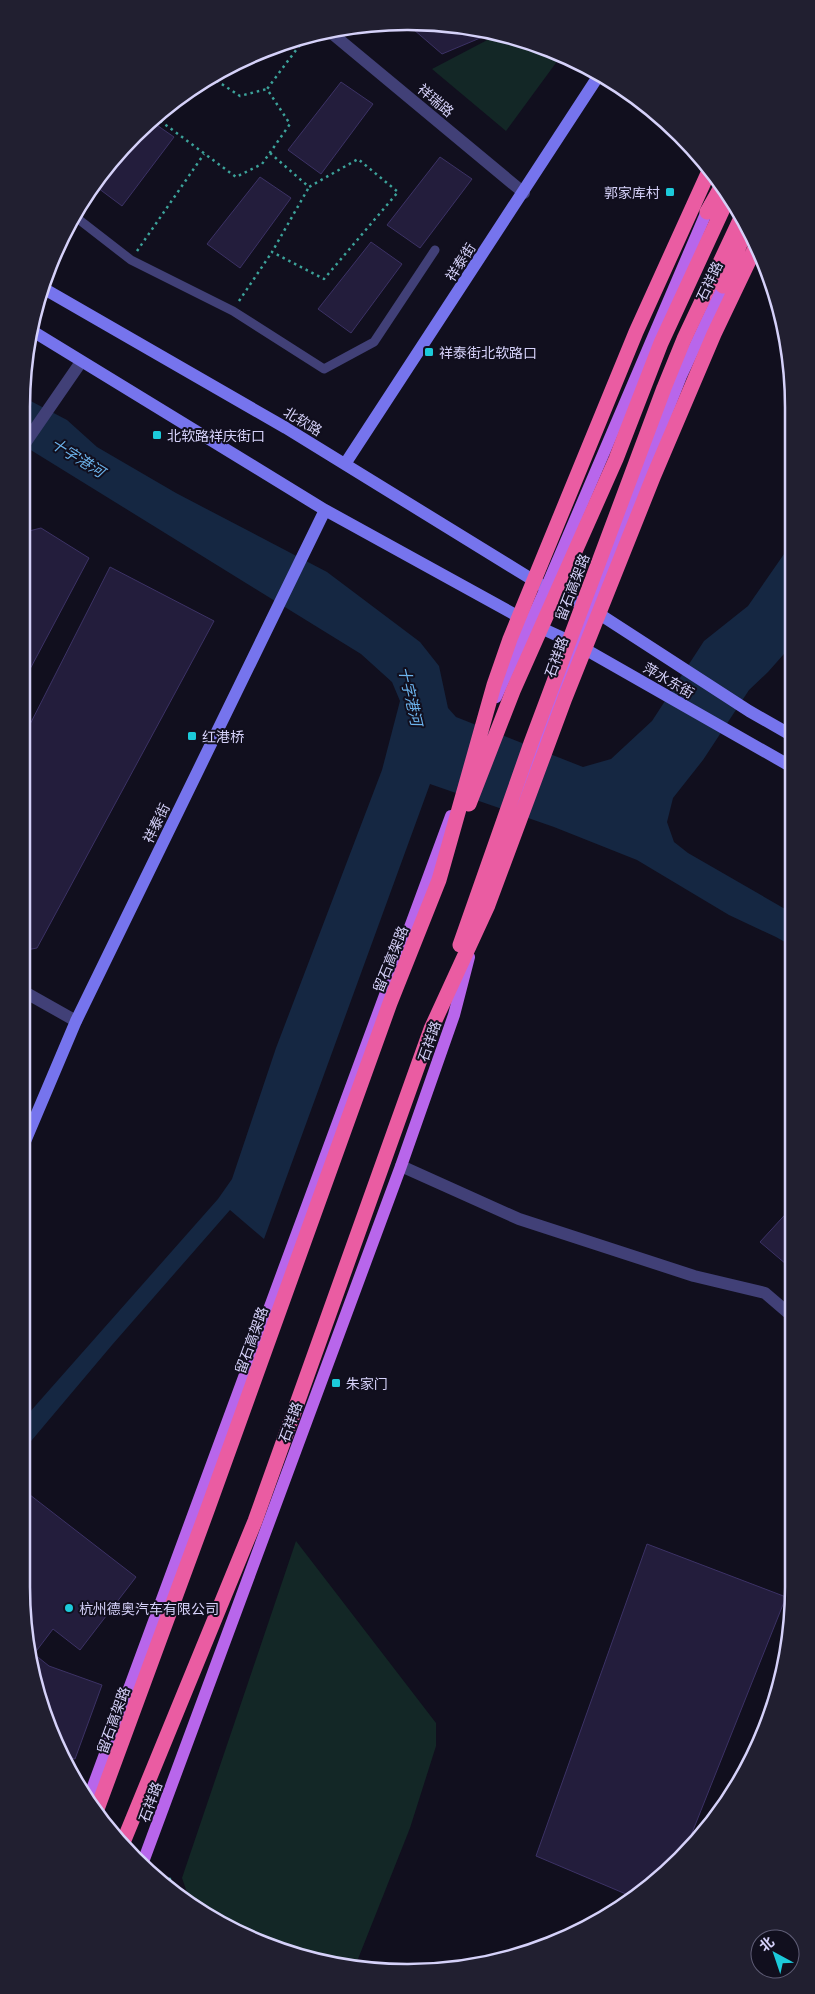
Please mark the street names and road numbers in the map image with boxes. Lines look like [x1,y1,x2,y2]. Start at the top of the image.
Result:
street label: 祥瑞路 [414,79,458,121]
street label: 祥泰街 [441,239,479,285]
street label: 石祥路 [692,258,726,304]
street label: 北软路 [280,402,326,440]
street label: 留石高架路 [551,551,593,623]
street label: 石祥路 [540,634,572,680]
street label: 萍水东街 [640,658,698,702]
street label: 祥泰街 [138,800,174,846]
street label: 留石高架路 [368,923,412,995]
street label: 石祥路 [413,1018,445,1064]
street label: 留石高架路 [230,1304,272,1376]
street label: 石祥路 [274,1399,306,1445]
street label: 留石高架路 [92,1684,134,1756]
street label: 石祥路 [134,1779,166,1825]

